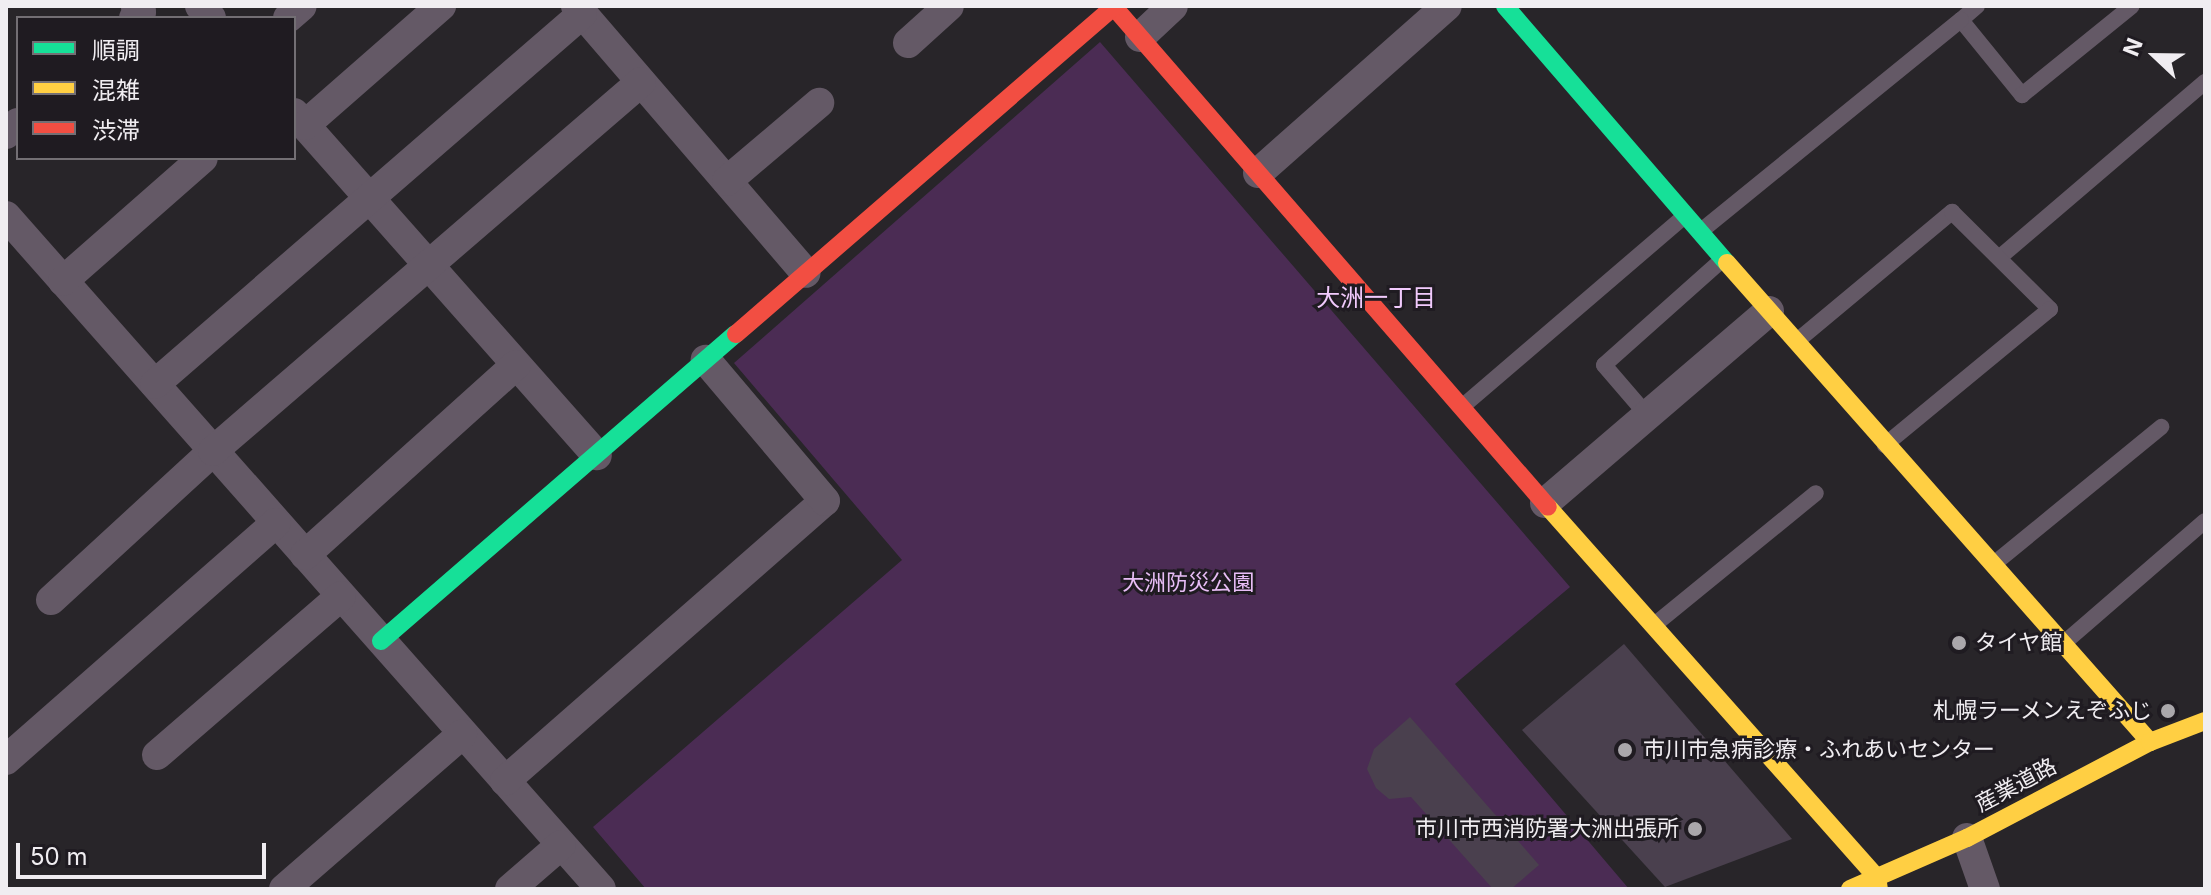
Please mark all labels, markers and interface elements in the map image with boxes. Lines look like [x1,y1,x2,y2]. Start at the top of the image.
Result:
legend [16,16,296,160]
north arrow [2115,16,2195,96]
text: N [2118,34,2148,60]
text: 順調 [92,36,140,65]
text: 混雑 [92,76,140,105]
text: 渋滞 [92,116,140,145]
district label: 大洲一丁目 [1316,284,1436,312]
park label: 大洲防災公園 [1122,570,1254,596]
place label: タイヤ館 [1975,630,2063,656]
marker: タイヤ館 [1950,634,1968,652]
place label: 札幌ラーメンえぞふじ [1932,698,2152,724]
marker: 札幌ラーメンえぞふじ [2159,702,2177,720]
place label: 市川市急病診療・ふれあいセンター [1643,737,1995,763]
marker: 市川市急病診療・ふれあいセンター [1614,739,1636,761]
street label: 産業道路 [1971,753,2061,817]
place label: 市川市西消防署大洲出張所 [1415,816,1679,842]
marker: 市川市西消防署大洲出張所 [1686,820,1704,838]
scale bar [20,827,270,877]
text: 50 m [30,842,88,871]

